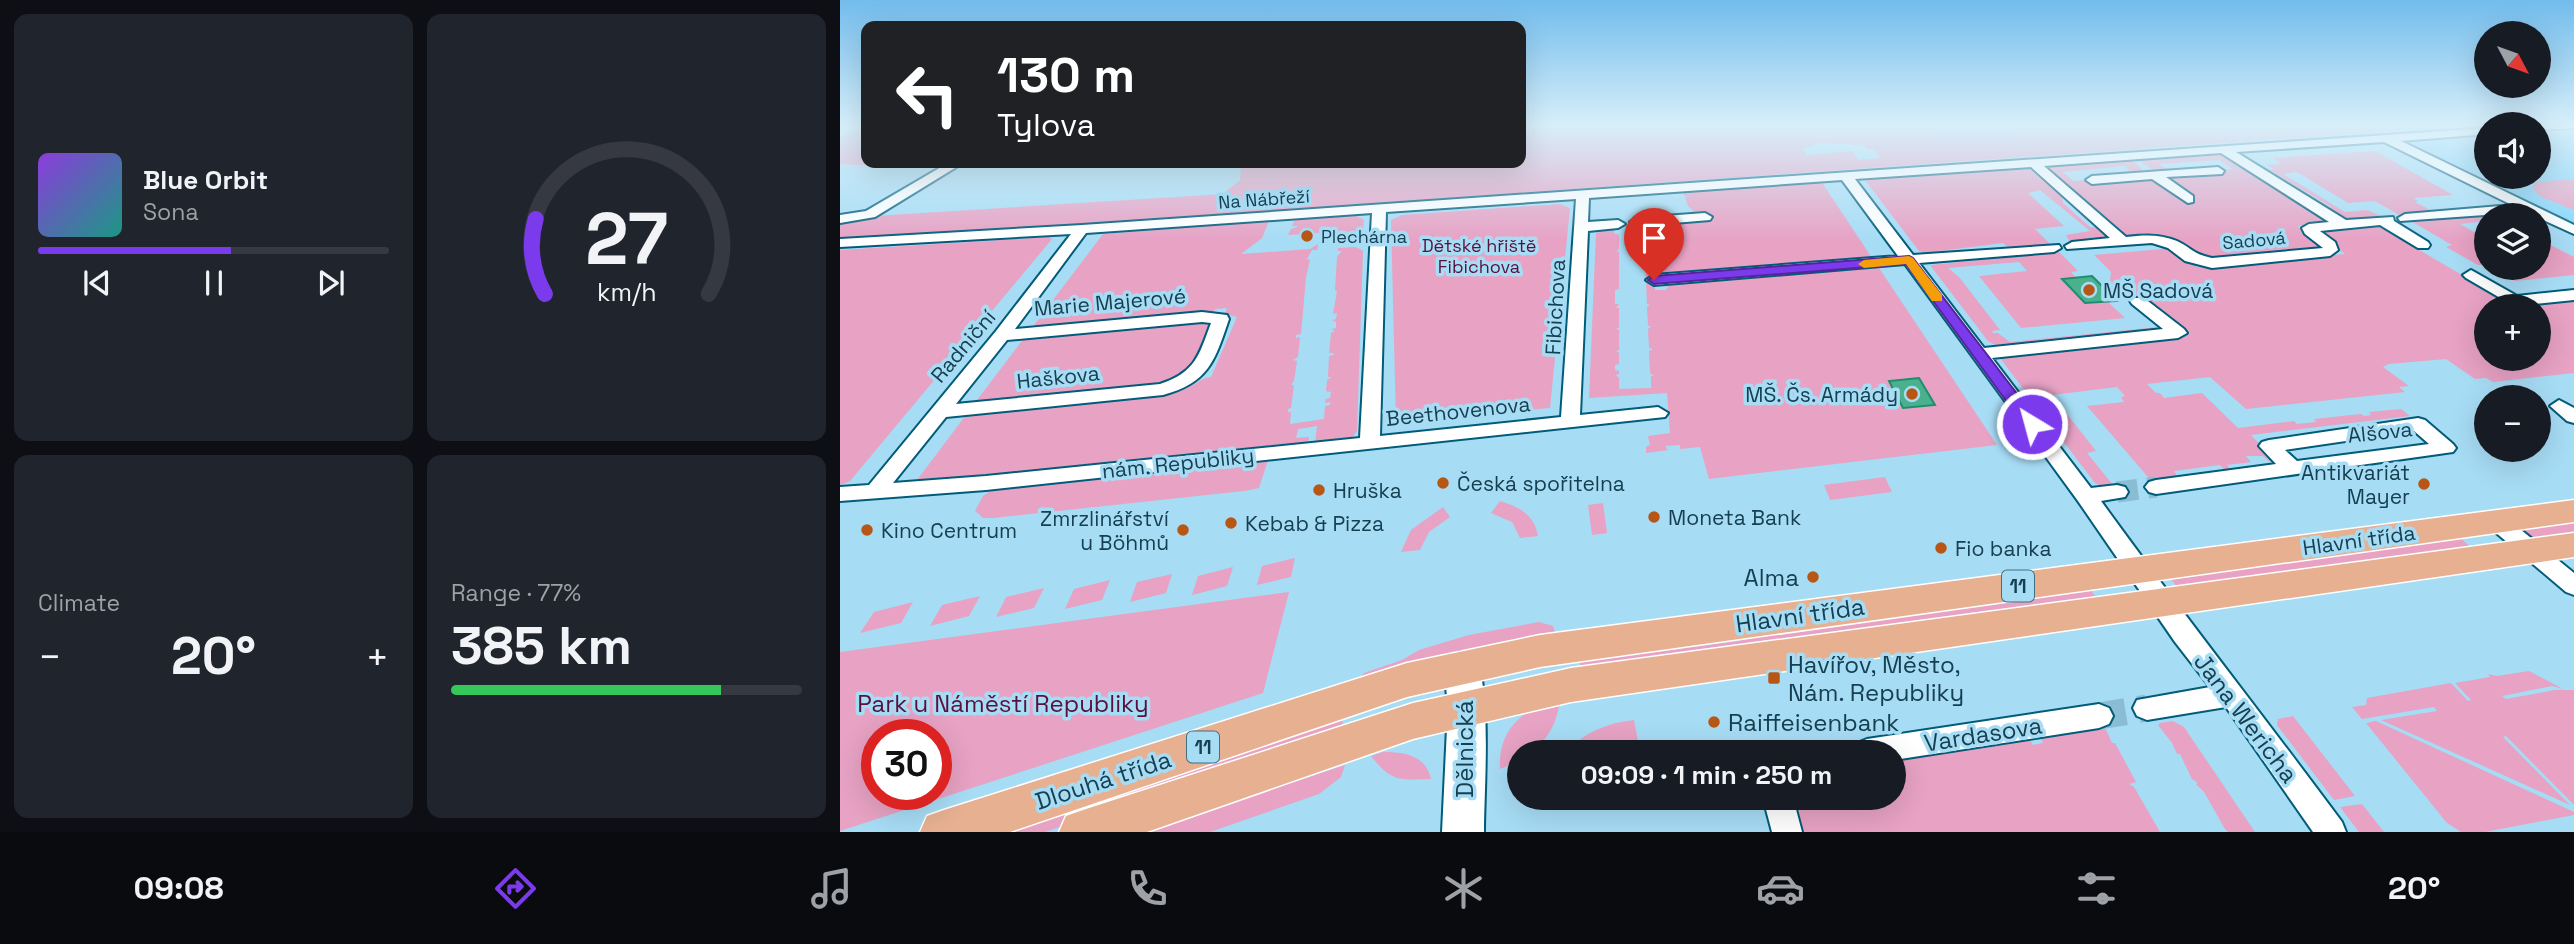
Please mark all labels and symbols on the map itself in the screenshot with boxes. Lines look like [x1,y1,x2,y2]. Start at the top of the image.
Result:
north arrow [2474,21,2552,98]
street label: Na Nábřeží [1218,184,1311,214]
pin [1624,208,1684,280]
place label: Plechárna [1321,225,1407,248]
street label: Sadová [2221,226,2287,254]
marker: Plechárna [1299,228,1315,244]
park label: Dětské hřiště Fibichova [1422,234,1536,278]
street label: Fibichova [1539,258,1571,356]
place label: MŠ Sadová [2103,277,2213,304]
street label: Marie Majerové [1033,282,1187,322]
marker: MŠ Sadová [2081,282,2097,298]
street label: Radniční [925,303,1002,388]
street label: Haškova [1015,359,1101,395]
place label: MŠ. Čs. Armády [1745,381,1898,408]
marker: MŠ. Čs. Armády [1904,386,1920,402]
position arrow [1995,387,2069,461]
street label: Beethovenova [1384,390,1532,432]
street label: Alšova [2346,415,2414,449]
street label: nám. Republiky [1100,442,1256,484]
place label: Antikvariát Mayer [2301,459,2410,510]
place label: Česká spořitelna [1457,470,1625,497]
marker: Česká spořitelna [1435,475,1451,491]
marker: Antikvariát Mayer [2416,476,2432,492]
place label: Hruška [1333,477,1402,504]
marker: Hruška [1311,482,1327,498]
place label: Moneta Bank [1668,504,1801,531]
place label: Zmrzlinářství u Böhmů [1040,505,1170,556]
marker: Moneta Bank [1646,509,1662,525]
place label: Kebab & Pizza [1245,510,1384,537]
marker: Kebab & Pizza [1223,515,1239,531]
place label: Kino Centrum [881,517,1017,544]
street label: Hlavní třída [2301,519,2417,561]
marker: Kino Centrum [859,522,875,538]
marker: Zmrzlinářství u Böhmů [1175,522,1191,538]
place label: Fio banka [1955,535,2051,562]
marker: Fio banka [1933,540,1949,556]
place label: Alma [1744,562,1799,593]
marker: Alma [1805,569,1821,585]
road number: 11 [2002,570,2034,601]
street label: Hlavní třída [1734,591,1867,639]
street label: Jana Wericha [2187,647,2305,789]
place label: Havířov, Město, Nám. Republiky [1788,649,1964,708]
marker: Havířov, Město, Nám. Republiky [1766,670,1782,686]
park label: Park u Náměstí Republiky [857,688,1149,719]
street label: Dělnická [1449,700,1480,798]
place label: Raiffeisenbank [1728,707,1899,738]
street label: Vardasova [1922,709,2044,759]
marker: Raiffeisenbank [1706,714,1722,730]
speed limit sign: 30 [861,719,952,810]
road number: 11 [1187,732,1219,762]
street label: Dlouhá třída [1031,743,1175,817]

